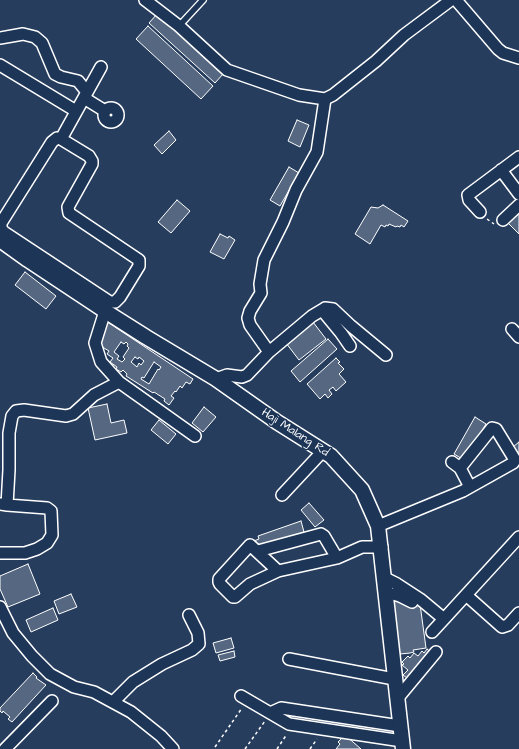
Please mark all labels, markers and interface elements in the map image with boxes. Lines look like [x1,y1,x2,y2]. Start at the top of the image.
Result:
street label: Haji Malang Rd [258,406,332,460]

